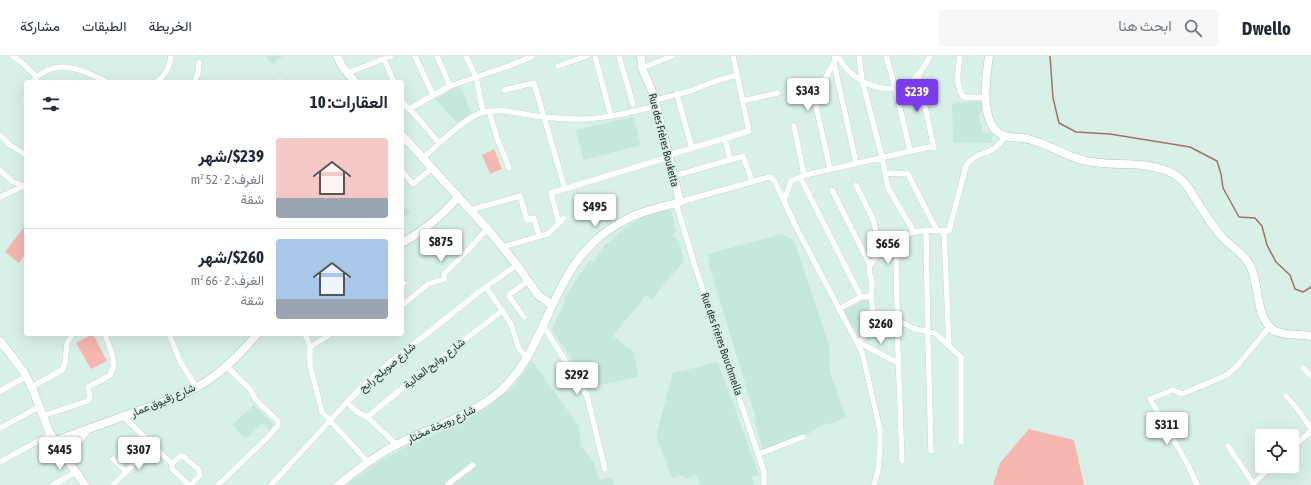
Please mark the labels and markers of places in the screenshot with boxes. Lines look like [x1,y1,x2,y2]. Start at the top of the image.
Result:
pin: $343 [784,78,832,112]
pin: $239 [893,79,941,113]
pin: $495 [571,194,619,228]
pin: $875 [417,229,465,263]
pin: $656 [864,231,912,265]
pin: $260 [857,311,905,345]
pin: $292 [553,362,601,396]
pin: $311 [1143,412,1191,446]
pin: $445 [36,437,84,471]
pin: $307 [115,437,163,471]

